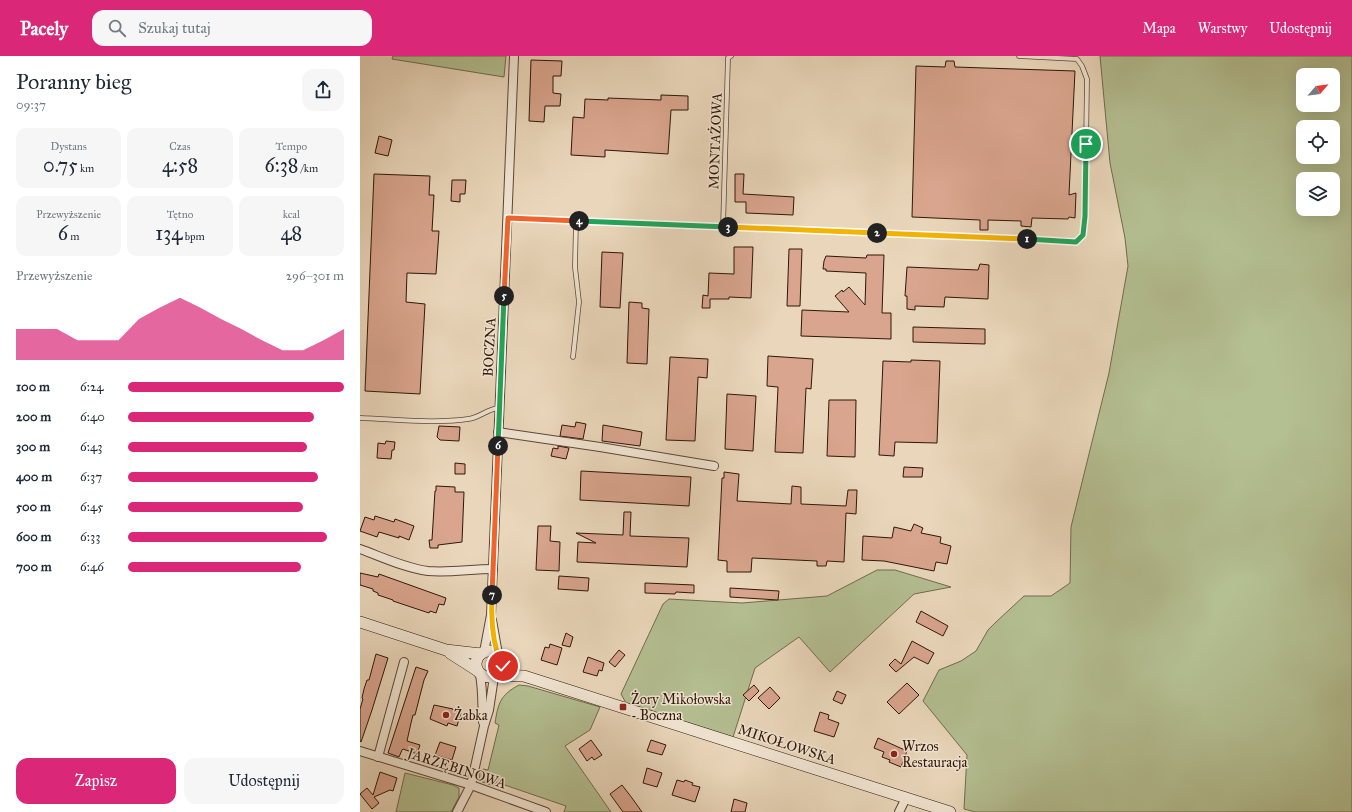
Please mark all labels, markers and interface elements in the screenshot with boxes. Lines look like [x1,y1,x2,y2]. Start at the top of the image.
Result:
search box [92,10,372,46]
text: Pacely [20,17,68,40]
icon: search [106,17,128,39]
text: Szukaj tutaj [138,19,211,37]
text: Mapa [1143,20,1176,37]
text: Warstwy [1198,20,1247,37]
text: Udostępnij [1269,20,1332,37]
text: Poranny bieg [16,68,131,95]
north arrow [1296,68,1340,112]
map controls [1296,68,1340,216]
button: share [302,69,344,111]
street label: MONTAŻOWA [704,92,726,190]
text: 09:37 [16,97,46,113]
button: locate [1296,120,1340,164]
pin [1069,127,1103,161]
icon: arrive [1075,133,1097,155]
text: Dystans [50,140,87,153]
text: Czas [169,140,191,153]
text: Tempo [276,140,307,153]
text: 0.75 [43,153,78,177]
text: 4:58 [162,153,198,177]
text: 6:38 [265,153,298,177]
text: km [78,162,94,175]
text: /km [298,162,318,175]
button: layers [1296,172,1340,216]
text: Przewyższenie [36,208,101,221]
text: Tętno [167,208,193,221]
text: kcal [283,208,300,221]
pin: 4 [569,211,589,231]
text: 4 [576,214,582,227]
pin: 3 [718,217,738,237]
text: 3 [726,220,730,233]
text: 6 [58,221,68,245]
text: 134 [155,221,182,245]
text: 48 [280,221,302,245]
pin: 2 [867,223,887,243]
text: 2 [874,226,880,239]
pin: 1 [1017,229,1037,249]
text: m [68,230,80,243]
text: bpm [182,230,205,243]
text: 1 [1025,232,1029,245]
text: Przewyższenie [16,268,92,284]
text: 296–301 m [286,268,344,284]
pin: 5 [494,286,514,306]
text: 5 [501,289,507,302]
street label: BOCZNA [479,316,500,377]
text: 100 m [16,379,50,395]
text: 6:24 [80,379,104,395]
text: 200 m [16,409,51,425]
text: 6:40 [80,409,105,425]
pin: 6 [488,436,508,456]
text: 300 m [16,439,50,455]
text: 6:43 [80,439,102,455]
text: 6 [495,439,501,452]
text: 400 m [16,469,52,485]
text: 6:37 [80,469,102,485]
text: 500 m [16,499,51,515]
text: 6:45 [80,499,103,515]
text: 600 m [16,529,52,545]
text: 6:33 [80,529,100,545]
text: 700 m [16,559,52,575]
text: 6:46 [80,559,104,575]
pin: 7 [482,585,502,605]
text: 7 [489,588,495,601]
pin [486,649,520,683]
icon: check [492,655,514,677]
place label: Żory Mikołowska - Boczna [631,690,731,724]
marker: Żory Mikołowska - Boczna [618,702,628,712]
place label: Żabka [454,706,488,724]
marker: Żabka [441,710,451,720]
street label: MIKOŁOWSKA [736,721,838,768]
place label: Wrzos Restauracja [902,738,968,771]
street label: JARZĘBINOWA [403,744,509,794]
marker: Wrzos Restauracja [889,749,899,759]
button: Zapisz [16,758,176,804]
button: Udostępnij [184,758,344,804]

